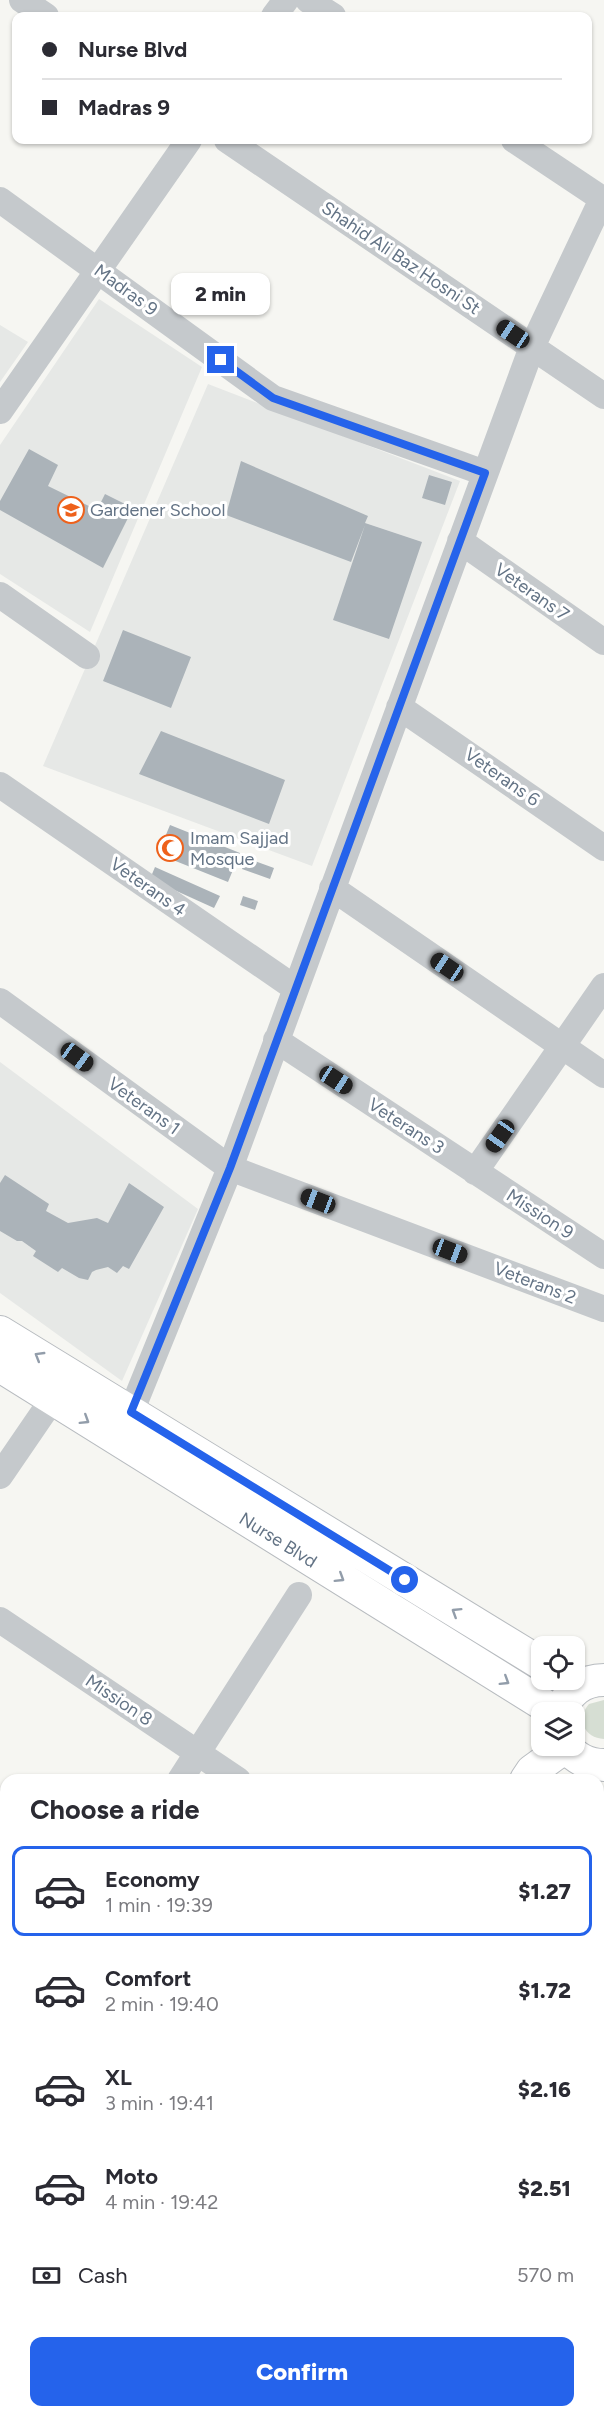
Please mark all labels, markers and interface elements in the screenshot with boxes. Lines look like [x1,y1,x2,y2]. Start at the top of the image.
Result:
text: Nurse Blvd [78,36,187,63]
text: Madras 9 [78,94,170,121]
street label: Shahid Ali Baz Hosni St [318,197,485,319]
street label: Madras 9 [90,260,162,320]
callout: 2 min [172,273,270,315]
text: 2 min [195,282,246,306]
car [493,316,533,352]
route end [207,346,234,373]
school or university icon: Gardener School [56,495,86,525]
place label: Gardener School [90,499,225,521]
street label: Veterans 7 [490,558,574,626]
street label: Veterans 6 [460,743,544,811]
place label: Imam Sajjad Mosque [190,827,289,870]
mosque icon: Imam Sajjad Mosque [155,833,185,863]
street label: Veterans 4 [106,853,190,921]
car [427,949,467,985]
car [57,1039,97,1075]
car [316,1063,356,1097]
street label: Veterans 1 [104,1072,184,1140]
street label: Veterans 3 [364,1093,448,1159]
car [482,1116,518,1156]
street label: Mission 9 [502,1184,578,1244]
car [298,1186,338,1216]
car [430,1236,470,1266]
street label: Veterans 2 [491,1257,579,1309]
one-way arrow [35,1351,45,1363]
one-way arrow [78,1413,89,1424]
street label: Nurse Blvd [235,1508,321,1572]
route start [391,1566,418,1593]
one-way arrow [333,1571,344,1582]
one-way arrow [452,1607,462,1619]
map controls [531,1636,585,1756]
button: locate [531,1636,585,1690]
street label: Mission 8 [81,1670,157,1730]
one-way arrow [499,1674,509,1686]
button: layers [531,1702,585,1756]
text: Choose a ride [30,1793,199,1826]
icon: car [33,1864,87,1918]
text: Economy [105,1866,200,1893]
text: $1.27 [518,1878,571,1905]
text: 1 min · 19:39 [105,1893,213,1917]
icon: car [33,1963,87,2017]
text: Comfort [105,1965,191,1992]
text: $1.72 [518,1977,571,2004]
text: 2 min · 19:40 [105,1992,219,2016]
icon: car [33,2062,87,2116]
text: XL [105,2064,132,2091]
text: $2.16 [518,2076,571,2103]
text: 3 min · 19:41 [105,2091,214,2115]
icon: car [33,2161,87,2215]
text: Moto [105,2163,158,2190]
text: $2.51 [518,2175,571,2202]
text: 4 min · 19:42 [105,2190,218,2214]
icon: cash [30,2259,63,2292]
text: Cash [78,2262,128,2289]
text: 570 m [517,2263,574,2287]
button: Confirm [30,2337,574,2406]

